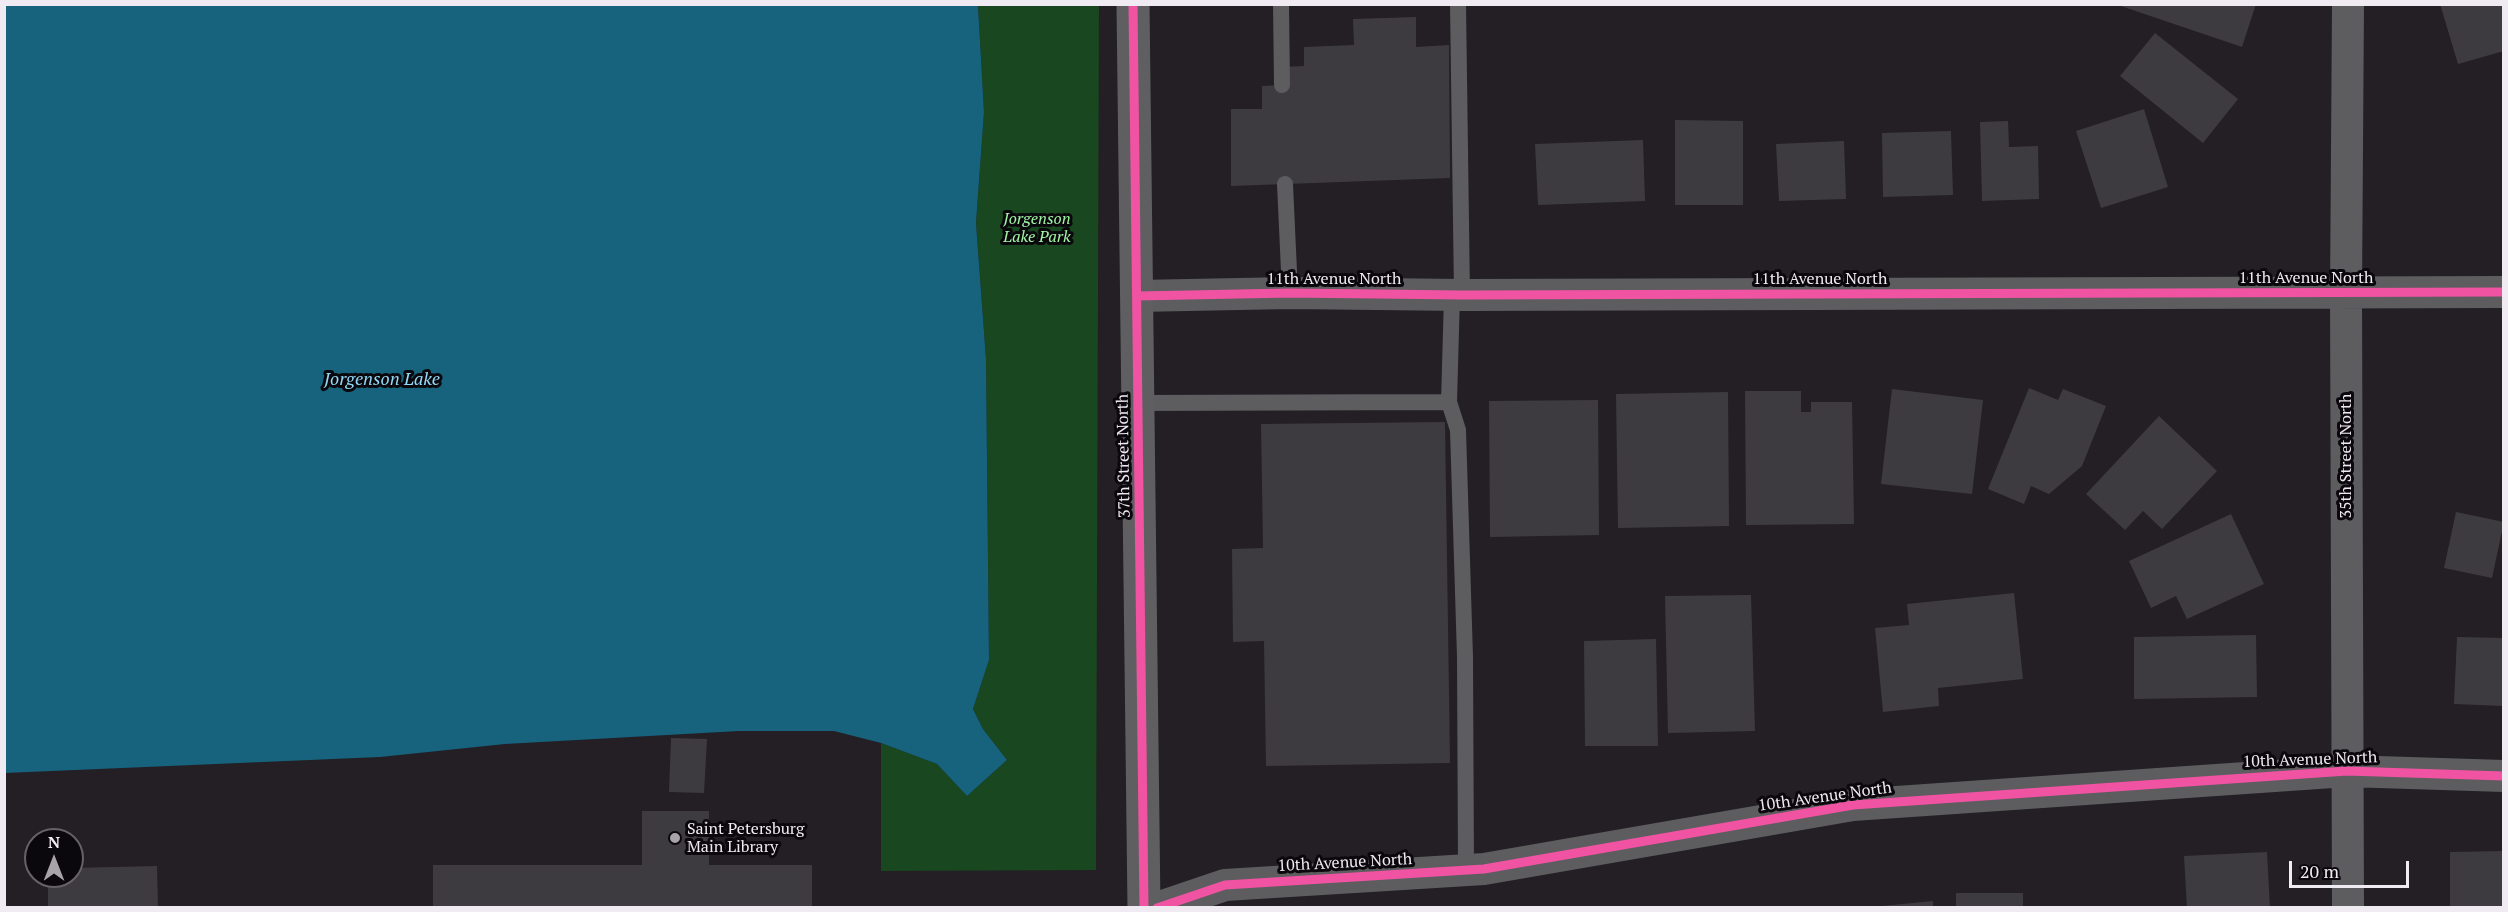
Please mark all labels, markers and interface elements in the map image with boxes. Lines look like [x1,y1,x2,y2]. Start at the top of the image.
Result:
park label: Jorgenson Lake Park [1003,209,1071,247]
street label: 11th Avenue North [2239,268,2373,288]
street label: 11th Avenue North [1267,269,1401,289]
street label: 11th Avenue North [1753,269,1887,289]
water label: Jorgenson Lake [324,369,440,391]
street label: 37th Street North [1113,394,1135,518]
street label: 35th Street North [2336,394,2356,518]
street label: 10th Avenue North [2242,748,2378,772]
street label: 10th Avenue North [1757,778,1893,816]
place label: Saint Petersburg Main Library [687,819,804,857]
north arrow [24,828,84,888]
text: N [48,831,60,853]
marker: Saint Petersburg Main Library [668,831,682,845]
scale bar [2292,849,2412,887]
street label: 10th Avenue North [1277,850,1413,876]
text: 20 m [2300,859,2339,883]

